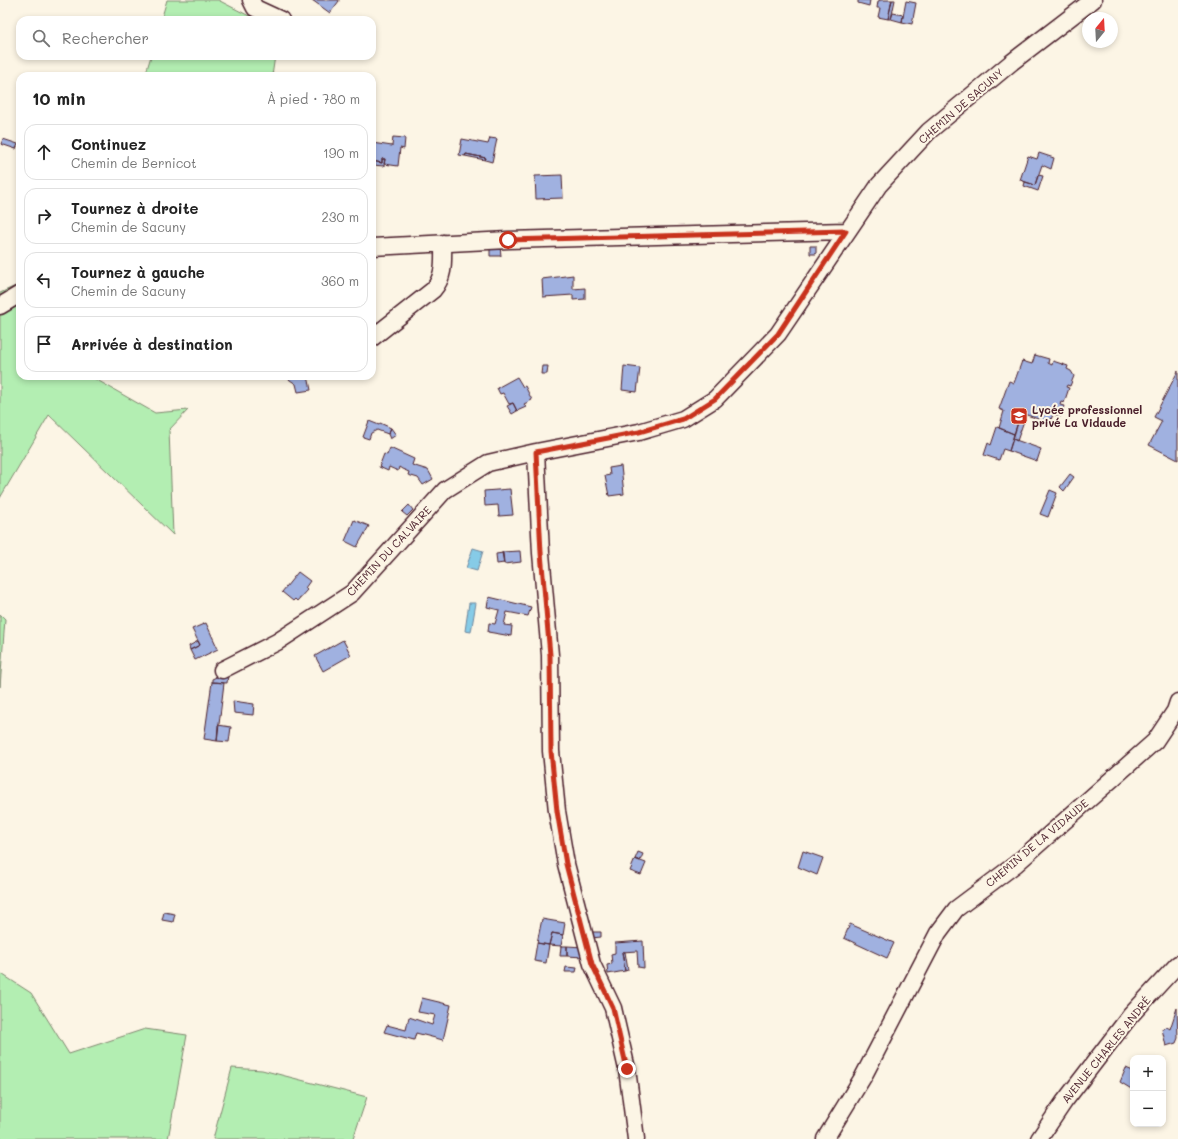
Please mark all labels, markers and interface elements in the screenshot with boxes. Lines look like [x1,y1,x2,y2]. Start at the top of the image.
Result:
north arrow [1082,12,1118,48]
search box [16,16,376,60]
icon: search [30,27,52,49]
text: Rechercher [62,28,149,48]
street label: CHEMIN DE SACUNY [915,64,1006,147]
text: 10 min [32,87,86,109]
text: À pied · 780 m [267,90,360,107]
text: Continuez [71,134,146,154]
icon: ahead [33,141,55,163]
text: 190 m [323,144,359,161]
text: Chemin de Bernicot [71,154,197,171]
text: Tournez à droite [71,198,199,218]
icon: right [33,205,55,227]
text: 230 m [322,208,359,225]
text: Chemin de Sacuny [71,218,186,235]
route start [499,231,517,249]
text: Tournez à gauche [71,262,205,282]
icon: left [33,269,55,291]
text: 360 m [321,272,359,289]
text: Chemin de Sacuny [71,282,186,299]
icon: arrive [33,333,55,355]
text: Arrivée à destination [71,334,233,354]
place label: Lycée professionnel privé La Vidaude [1032,402,1142,430]
school or university icon: Lycée professionnel privé La Vidaude [1009,406,1029,426]
street label: CHEMIN DU CALVAIRE [343,502,434,599]
street label: CHEMIN DE LA VIDAUDE [982,795,1091,890]
street label: AVENUE CHARLES ANDRÉ [1058,993,1153,1106]
map controls [1130,1055,1166,1127]
button: + [1130,1055,1166,1091]
route end [618,1060,636,1078]
button: − [1130,1091,1166,1127]

